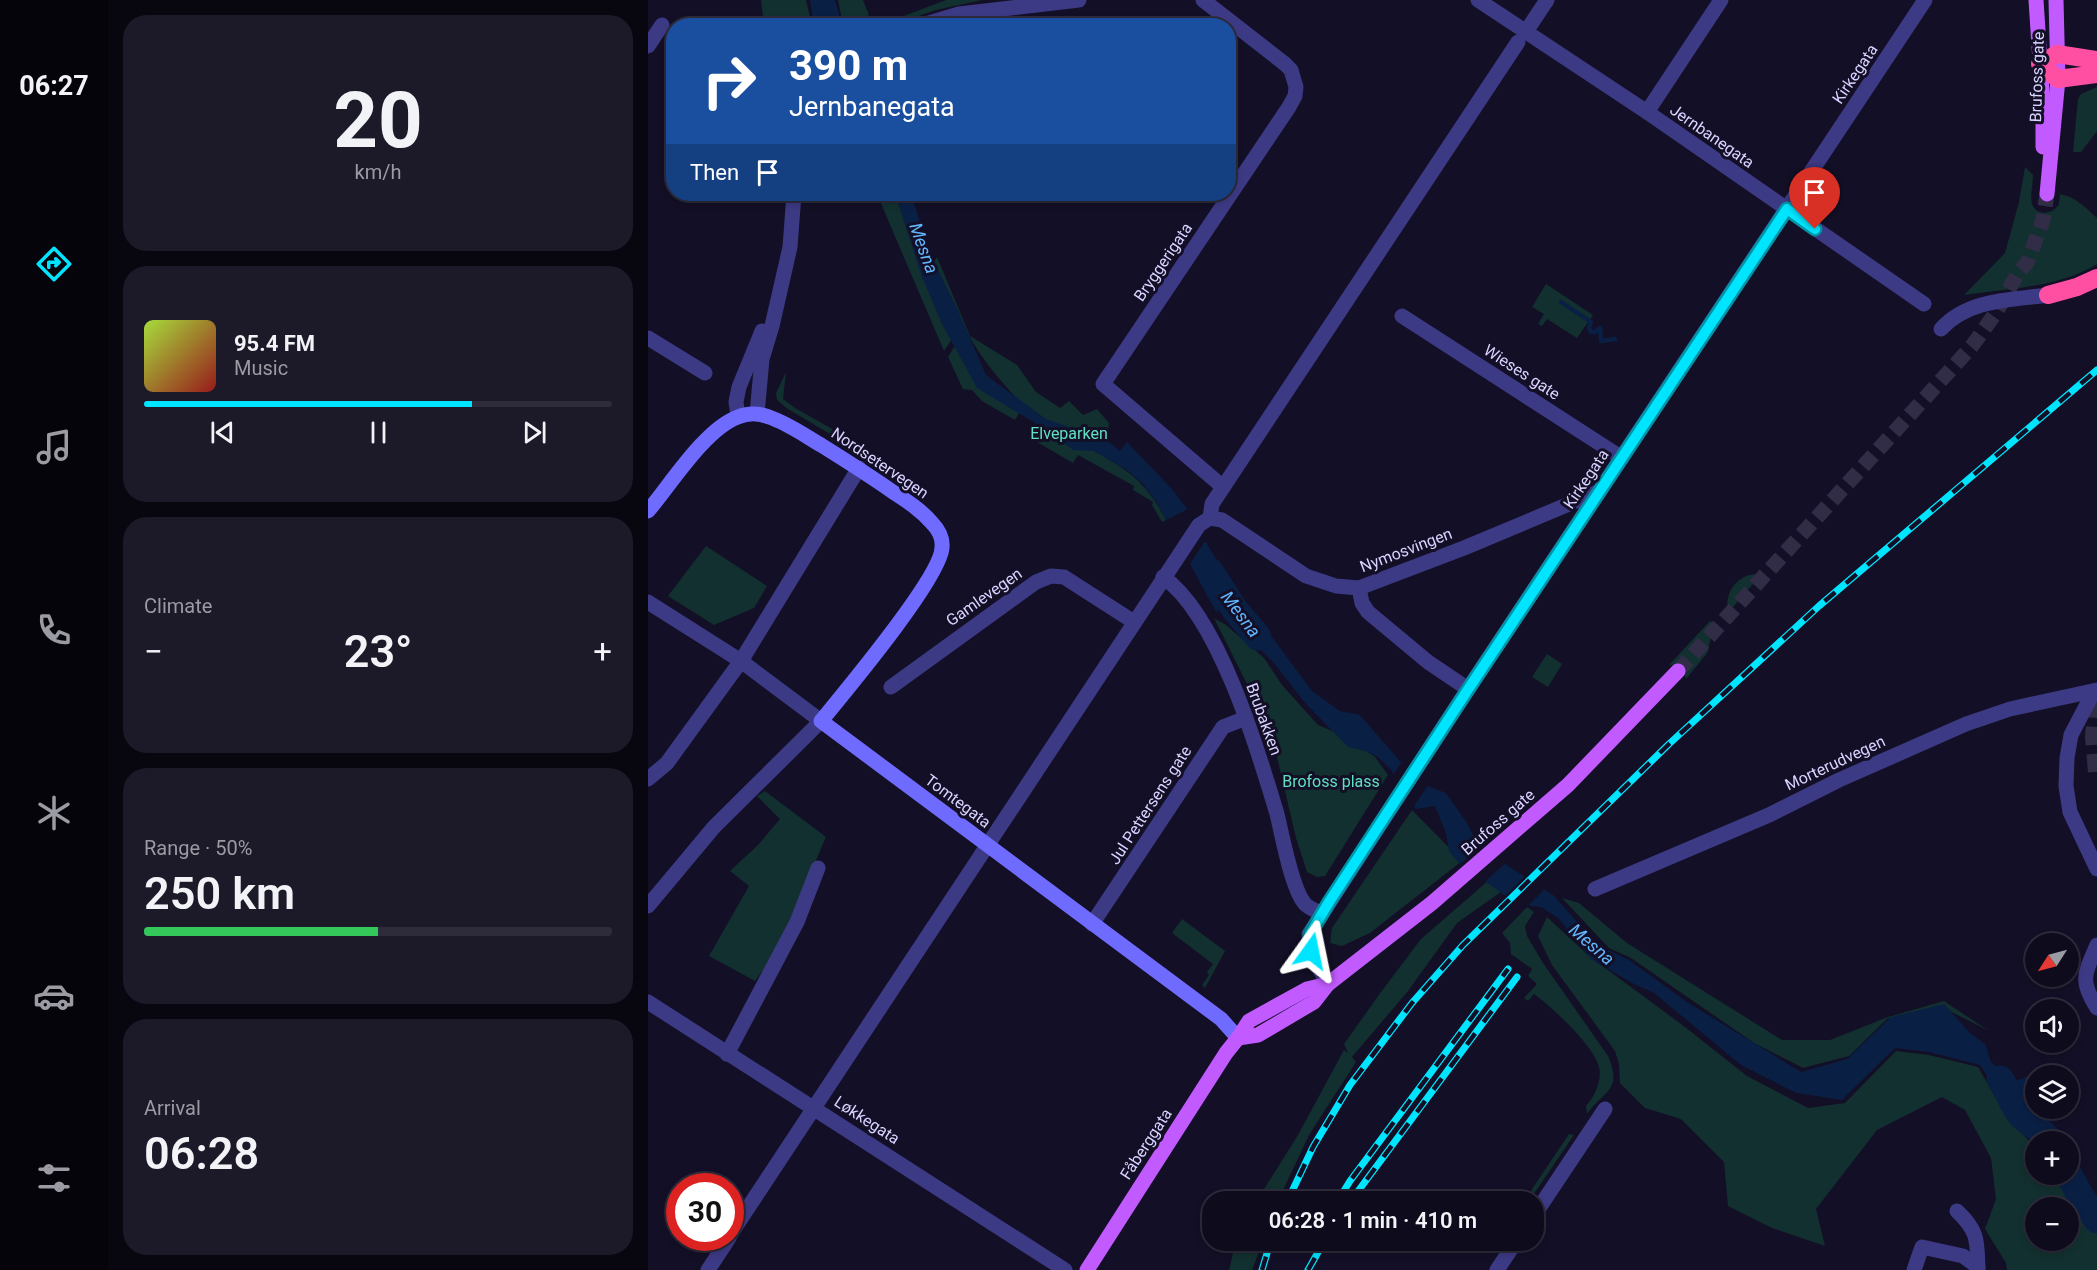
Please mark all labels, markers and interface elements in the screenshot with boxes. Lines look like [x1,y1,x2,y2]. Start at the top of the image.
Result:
street label: Brufoss gate [2026,31,2048,123]
text: 390 m [789,41,908,90]
street label: Kirkegata [1828,41,1882,107]
icon: right [690,42,768,120]
text: 06:27 [19,70,89,102]
text: 20 [333,75,423,166]
text: Jernbanegata [789,91,955,123]
street label: Jernbanegata [1666,100,1758,172]
icon: arrive [751,156,784,189]
text: km/h [355,160,401,184]
text: Then [690,160,739,185]
pin [1789,167,1840,229]
icon: arrive [1798,176,1831,209]
street label: Bryggerigata [1130,219,1196,305]
water label: Mesna [905,220,943,276]
icon: directions [33,243,75,285]
text: 95.4 FM [234,331,315,356]
street label: Wieses gate [1480,340,1564,404]
text: Music [234,356,288,380]
icon: previous [206,416,239,449]
icon: pause [362,416,395,449]
icon: next [518,416,551,449]
street label: Nordsetervegen [828,423,932,503]
park label: Elveparken [1030,424,1108,443]
icon: music [33,426,75,468]
street label: Kirkegata [1559,446,1613,512]
street label: Nymosvingen [1357,524,1455,576]
street label: Gamlevegen [942,564,1026,630]
water label: Mesna [1217,587,1265,641]
text: Climate [144,594,212,618]
icon: phone [33,609,75,651]
text: 23° [344,625,412,678]
text: − [144,632,163,671]
text: + [593,632,612,671]
street label: Brubakken [1242,680,1286,758]
street label: Morterudvegen [1782,731,1888,795]
street label: Jul Pettersens gate [1105,742,1195,868]
street label: Tomtegata [921,770,995,832]
park label: Brofoss plass [1282,772,1380,791]
street label: Brufoss gate [1458,785,1538,859]
icon: climate [33,792,75,834]
text: Range · 50% [144,836,252,860]
text: 250 km [144,867,295,920]
position arrow [1279,919,1343,983]
water label: Mesna [1565,919,1619,969]
north arrow [2025,933,2079,987]
map controls [2025,933,2079,1251]
icon: car [33,975,75,1017]
button: sound [2025,999,2079,1053]
button: layers [2025,1065,2079,1119]
street label: Løkkegata [831,1092,903,1148]
text: Arrival [144,1096,201,1120]
street label: Fåberggata [1116,1105,1176,1183]
text: 06:28 [144,1127,259,1180]
button: + [2025,1131,2079,1185]
icon: filters [33,1157,75,1199]
speed limit sign: 30 [666,1173,744,1251]
button: − [2025,1197,2079,1251]
text: 06:28 · 1 min · 410 m [1269,1208,1477,1233]

